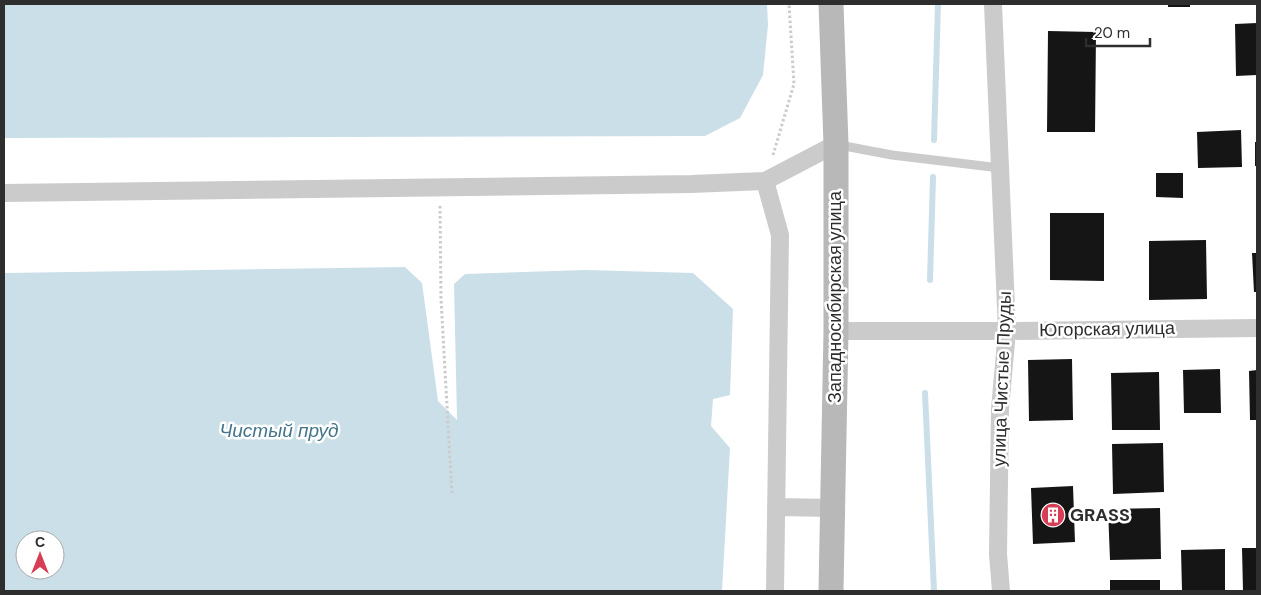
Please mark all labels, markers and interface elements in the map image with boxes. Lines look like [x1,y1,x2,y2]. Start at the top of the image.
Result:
scale bar [1086,15,1150,47]
text: 20 m [1094,23,1130,43]
street label: Западносибирская улица [823,190,847,403]
street label: улица Чистые Пруды [987,291,1017,467]
street label: Югорская улица [1039,316,1176,342]
water label: Чистый пруд [220,418,339,443]
building icon: GRASS [1040,502,1066,528]
place label: GRASS [1070,503,1130,527]
north arrow [15,530,65,580]
text: С [35,533,45,551]

